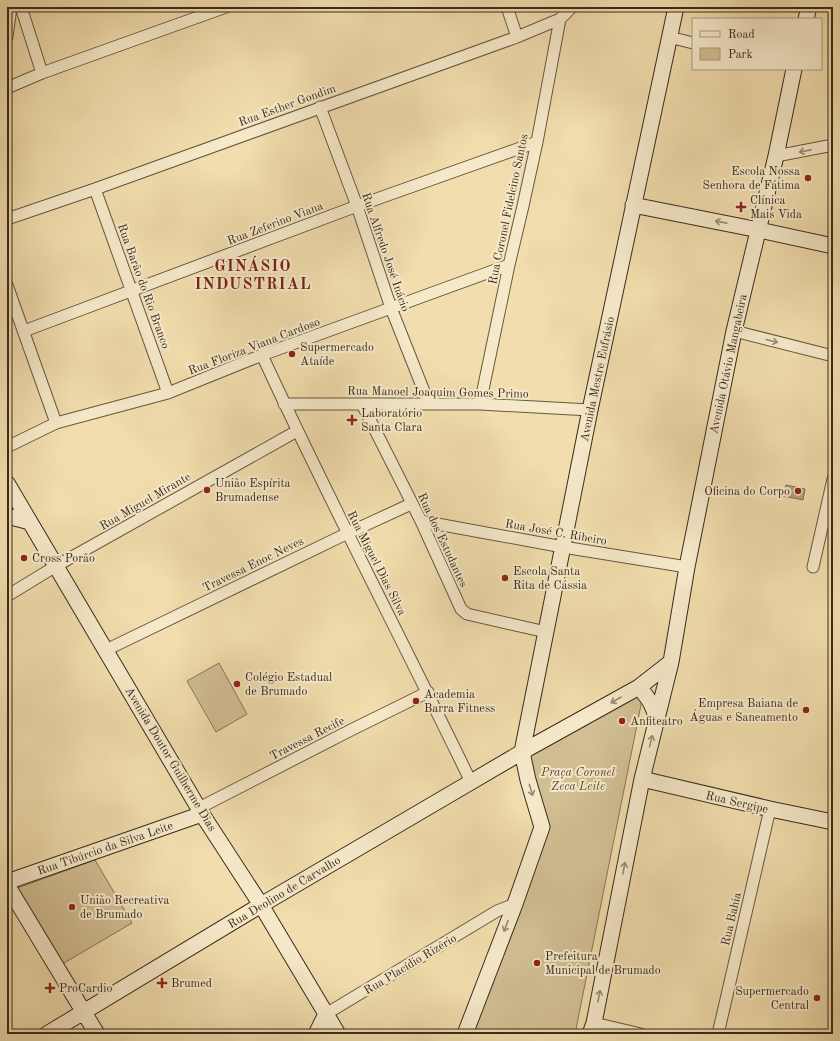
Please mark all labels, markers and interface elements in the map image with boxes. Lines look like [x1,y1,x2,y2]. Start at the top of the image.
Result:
legend [692,18,822,70]
text: Road [728,29,755,41]
text: Park [728,49,753,61]
street label: Rua Esther Gondim [237,83,338,129]
street label: Rua Coronel Fidelcino Santos [487,133,531,286]
one-way arrow [799,147,812,155]
place label: Escola Nossa Senhora de Fátima [703,166,800,192]
marker: Escola Nossa Senhora de Fátima [803,173,813,183]
street label: Rua Alfredo José Inácio [359,191,411,313]
place label: Clínica Mais Vida [750,195,802,221]
street label: Rua Zeferino Viana [226,200,325,248]
marker: Clínica Mais Vida [735,201,747,213]
one-way arrow [715,218,728,226]
street label: Rua Barão do Rio Branco [115,222,171,351]
district label: GINÁSIO INDUSTRIAL [195,255,311,293]
street label: Avenida Otávio Mangabeira [708,293,750,435]
street label: Avenida Mestre Eufrásio [579,315,617,443]
street label: Rua Floriza Viana Cardoso [187,316,322,378]
one-way arrow [765,337,778,345]
place label: Supermercado Ataíde [300,342,374,368]
marker: Supermercado Ataíde [287,349,297,359]
street label: Rua Manoel Joaquim Gomes Primo [347,385,529,401]
place label: Laboratório Santa Clara [361,408,422,434]
marker: Laboratório Santa Clara [346,414,358,426]
street label: Rua Miguel Mirante [98,471,193,533]
place label: União Espírita Brumadense [215,478,291,504]
marker: União Espírita Brumadense [202,485,212,495]
place label: Oficina do Corpo [704,486,790,498]
marker: Oficina do Corpo [793,486,803,496]
street label: Rua dos Estudantes [415,491,469,590]
street label: Rua Miguel Dias Silva [345,509,408,618]
street label: Rua José C. Ribeiro [504,518,608,548]
street label: Travessa Enoc Neves [201,535,306,595]
marker: Cross Porão [19,553,29,563]
place label: Cross Porão [32,553,95,565]
place label: Escola Santa Rita de Cássia [513,566,587,592]
marker: Escola Santa Rita de Cássia [500,573,510,583]
place label: Colégio Estadual de Brumado [245,672,332,698]
marker: Colégio Estadual de Brumado [232,679,242,689]
street label: Avenida Doutor Guilherme Dias [122,685,218,834]
place label: Academia Barra Fitness [424,689,495,715]
marker: Academia Barra Fitness [411,696,421,706]
one-way arrow [610,696,622,704]
place label: Empresa Baiana de Águas e Saneamento [690,698,798,724]
marker: Empresa Baiana de Águas e Saneamento [801,705,811,715]
street label: Travessa Recife [268,715,347,763]
marker: Anfiteatro [617,716,627,726]
place label: Anfiteatro [630,716,683,728]
one-way arrow [648,735,656,748]
park label: Praça Coronel Zeca Leite [540,767,615,793]
one-way arrow [528,783,535,796]
street label: Rua Sergipe [704,790,770,816]
street label: Rua Tibúrcio da Silva Leite [36,820,175,878]
street label: Rua Deolino de Carvalho [226,854,343,931]
one-way arrow [620,862,628,875]
street label: Rua Bahia [720,891,744,947]
place label: União Recreativa de Brumado [80,895,169,921]
marker: União Recreativa de Brumado [67,902,77,912]
one-way arrow [502,919,510,931]
street label: Rua Placídio Rizério [362,932,459,997]
place label: Prefeitura Municipal de Brumado [545,951,661,977]
marker: Prefeitura Municipal de Brumado [532,958,542,968]
marker: Brumed [156,977,168,989]
place label: Brumed [171,978,212,990]
marker: ProCardio [44,982,56,994]
place label: ProCardio [59,983,112,995]
place label: Supermercado Central [735,986,809,1012]
one-way arrow [595,990,603,1003]
marker: Supermercado Central [812,993,822,1003]

